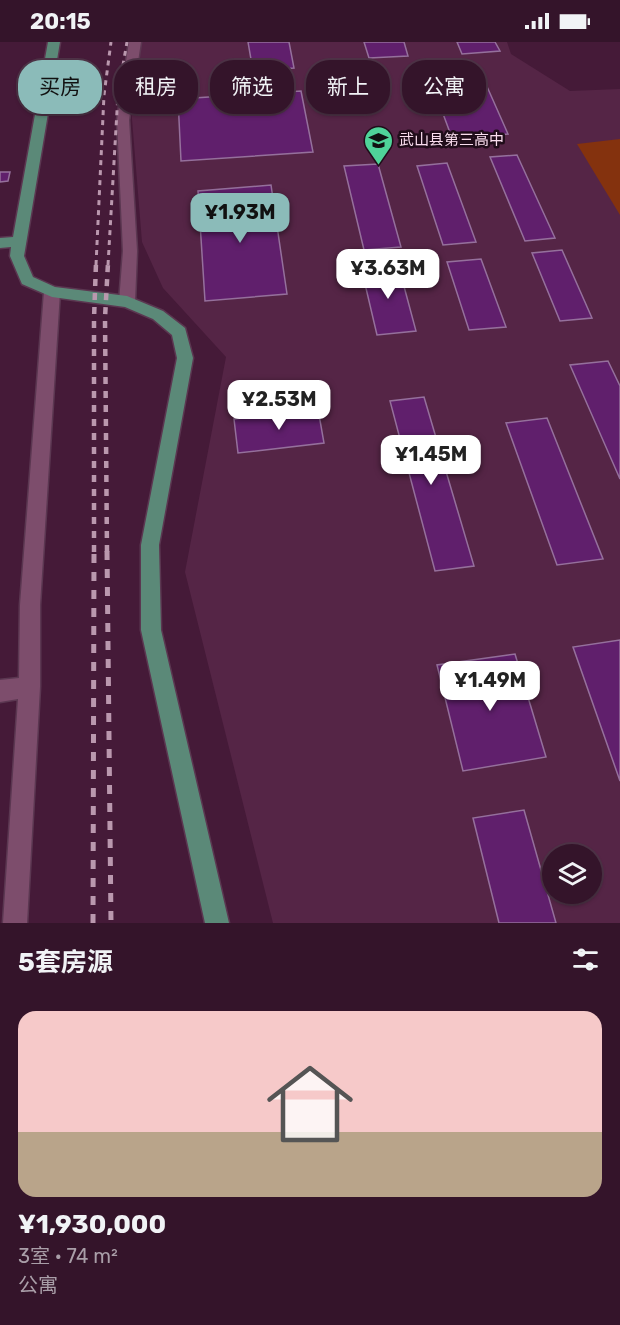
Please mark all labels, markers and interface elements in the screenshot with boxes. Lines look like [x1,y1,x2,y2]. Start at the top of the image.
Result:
text: 20:15 [30,8,91,35]
chip: 买房 [18,60,102,114]
chip: 租房 [114,60,198,114]
chip: 筛选 [210,60,294,114]
chip: 新上 [306,60,390,114]
chip: 公寓 [402,60,486,114]
school or university icon: 武山县第三高中 [362,124,394,166]
place label: 武山县第三高中 [399,131,504,149]
pin: ¥1.93M [191,193,289,244]
text: ¥1.93M [204,200,276,224]
pin: ¥3.63M [339,249,437,300]
text: ¥3.63M [350,256,426,280]
pin: ¥2.53M [230,380,328,431]
text: ¥2.53M [241,387,317,411]
pin: ¥1.45M [382,435,480,486]
text: ¥1.45M [395,442,467,466]
pin: ¥1.49M [441,661,539,712]
text: ¥1.49M [454,668,526,692]
map controls [542,844,602,904]
button: layers [542,844,602,904]
icon: filters [569,943,602,976]
text: 5套房源 [18,947,113,978]
icon: home [256,1050,364,1158]
text: ¥1,930,000 [18,1209,166,1240]
text: 3室 · 74 m² [18,1244,118,1268]
text: 公寓 [18,1273,58,1297]

